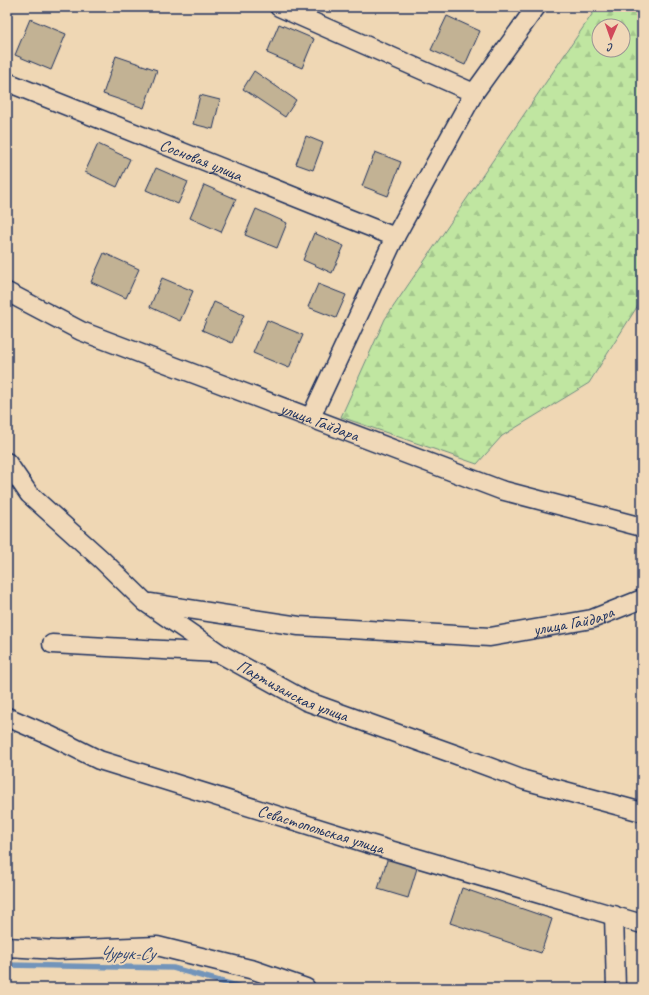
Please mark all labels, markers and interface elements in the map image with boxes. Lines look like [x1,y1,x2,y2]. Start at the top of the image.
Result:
north arrow [591,18,631,58]
text: С [606,41,614,55]
street label: Сосновая улица [157,134,247,186]
street label: улица Гайдара [277,397,363,447]
street label: улица Гайдара [531,601,618,640]
street label: Партизанская улица [233,655,352,727]
street label: Севастопольская улица [255,800,388,859]
water label: Чурук-Су [99,942,158,965]

